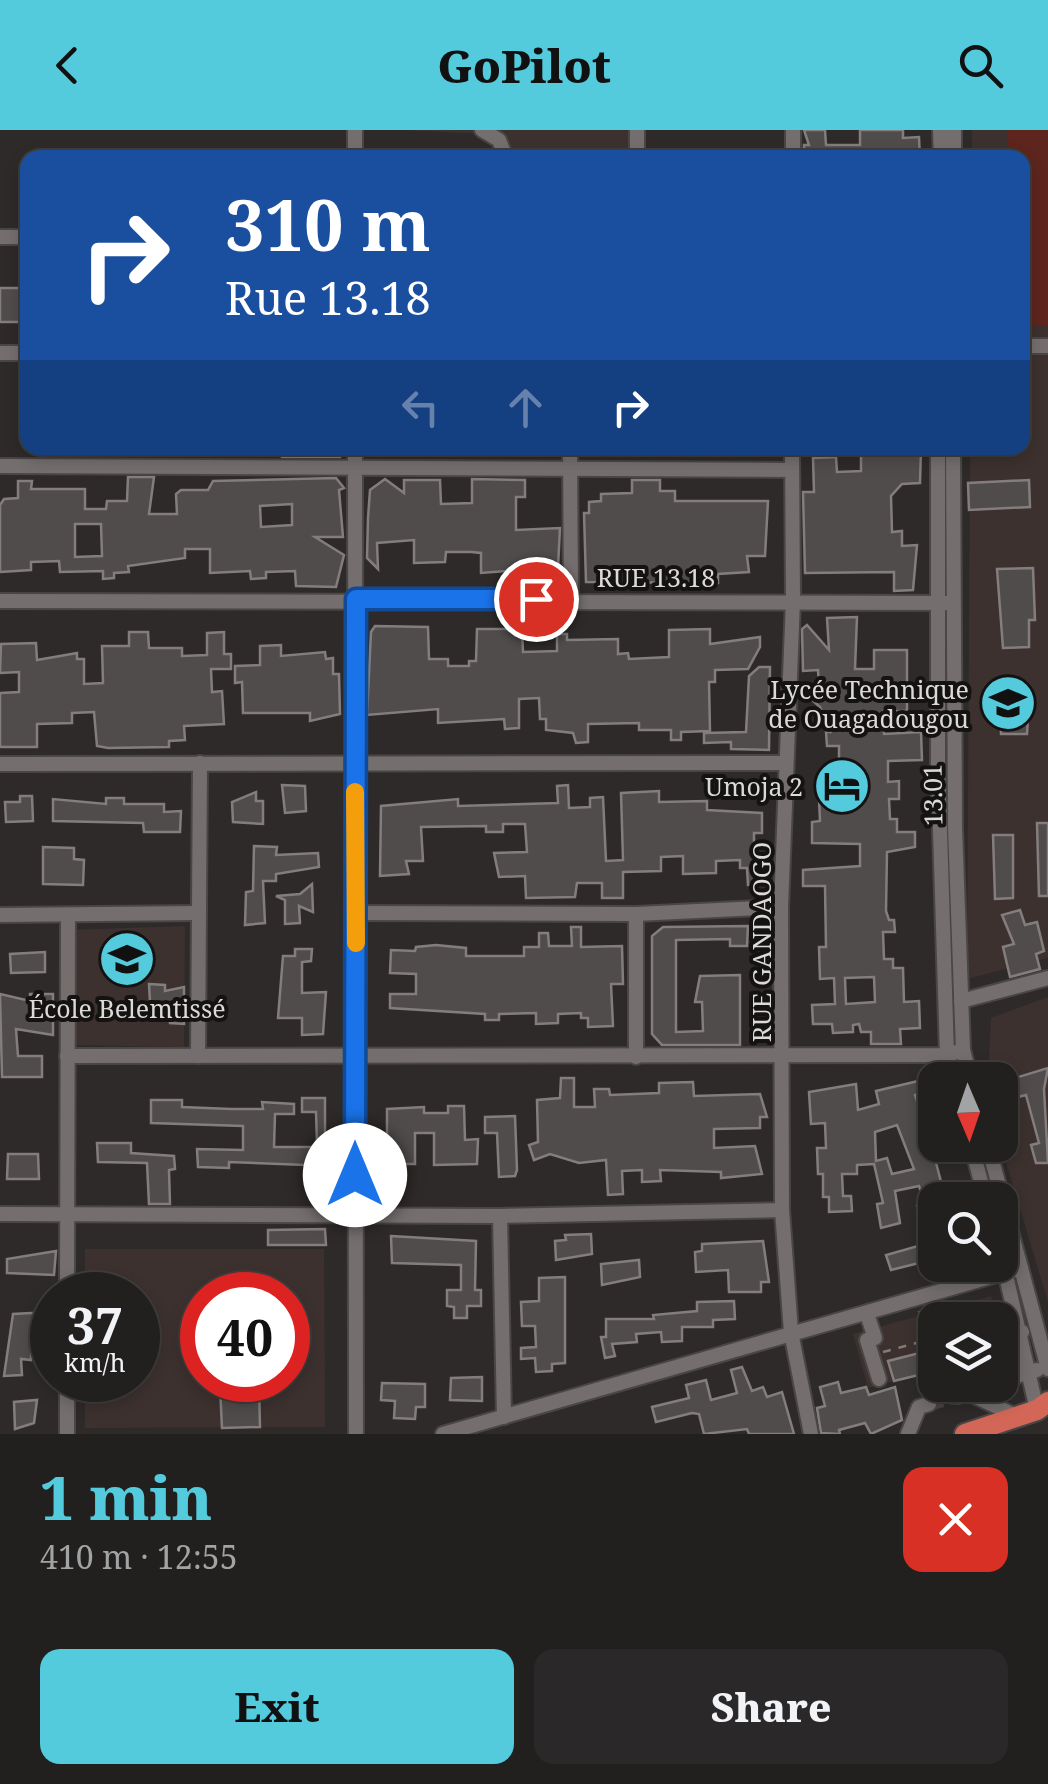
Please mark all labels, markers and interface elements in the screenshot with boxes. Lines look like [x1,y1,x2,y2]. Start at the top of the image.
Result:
text: GoPilot [437,35,611,96]
icon: back [40,38,95,93]
icon: search [953,38,1008,93]
text: 310 m [225,176,431,272]
icon: right [60,190,190,320]
text: Rue 13.18 [225,267,431,328]
icon: left [393,380,448,435]
icon: ahead [498,380,553,435]
icon: right [603,380,658,435]
pin [494,557,579,642]
street label: RUE 13.18 [597,560,715,594]
icon: arrive [509,572,564,627]
place label: Lycée Technique de Ouagadougou [768,672,969,735]
school or university icon: Lycée Technique de Ouagadougou [978,673,1038,733]
hotel icon: Umoja 2 [812,756,872,816]
street label: 13.01 [914,764,950,826]
place label: Umoja 2 [705,769,803,803]
street label: RUE GANDAOGO [744,842,778,1042]
school or university icon: École Belemtissé [97,929,157,989]
place label: École Belemtissé [28,991,226,1025]
north arrow [918,1062,1018,1162]
map controls [918,1062,1018,1402]
position arrow [303,1123,407,1227]
button: search [918,1182,1018,1282]
speed limit sign: 40 [180,1272,310,1402]
text: 37 [67,1291,123,1359]
button: layers [918,1302,1018,1402]
text: km/h [64,1345,126,1379]
text: 1 min [40,1456,212,1538]
button: close [903,1467,1008,1572]
text: 410 m · 12:55 [40,1535,238,1578]
button: Exit [40,1649,514,1764]
button: Share [534,1649,1008,1764]

